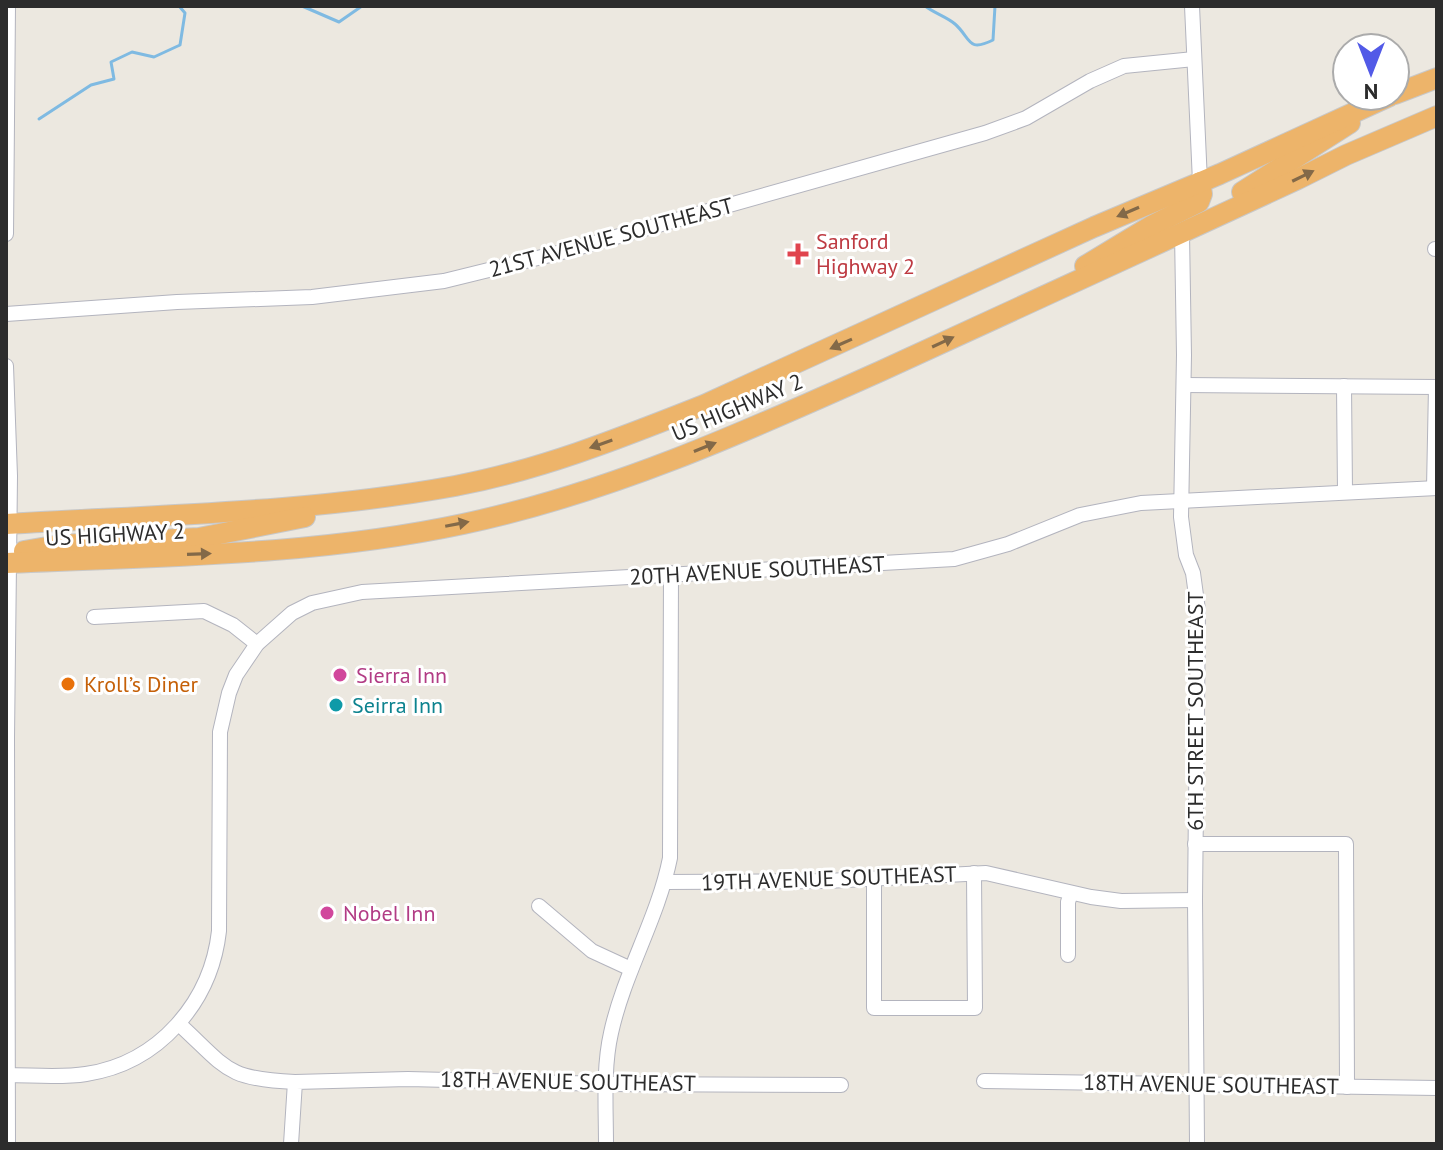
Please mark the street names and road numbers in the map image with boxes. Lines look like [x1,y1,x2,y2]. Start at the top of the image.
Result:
street label: 21ST AVENUE SOUTHEAST [486,191,736,283]
street label: US HIGHWAY 2 [667,367,807,447]
street label: US HIGHWAY 2 [44,516,186,552]
street label: 20TH AVENUE SOUTHEAST [629,549,885,591]
street label: 6TH STREET SOUTHEAST [1181,591,1209,831]
street label: 19TH AVENUE SOUTHEAST [701,860,957,896]
street label: 18TH AVENUE SOUTHEAST [440,1065,696,1097]
street label: 18TH AVENUE SOUTHEAST [1083,1068,1339,1100]

